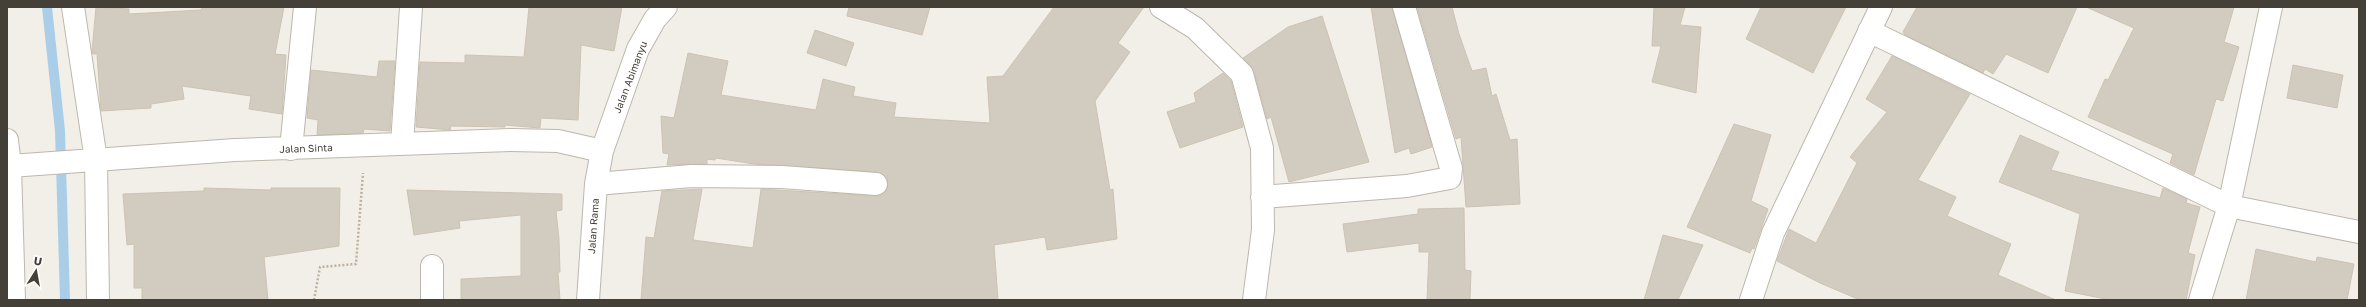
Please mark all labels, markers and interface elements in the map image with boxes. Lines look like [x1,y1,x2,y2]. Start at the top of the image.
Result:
street label: Jalan Abimanyu [611,39,649,115]
street label: Jalan Sinta [279,141,333,155]
street label: Jalan Rama [585,198,601,254]
north arrow [16,251,56,291]
text: U [33,254,43,268]

